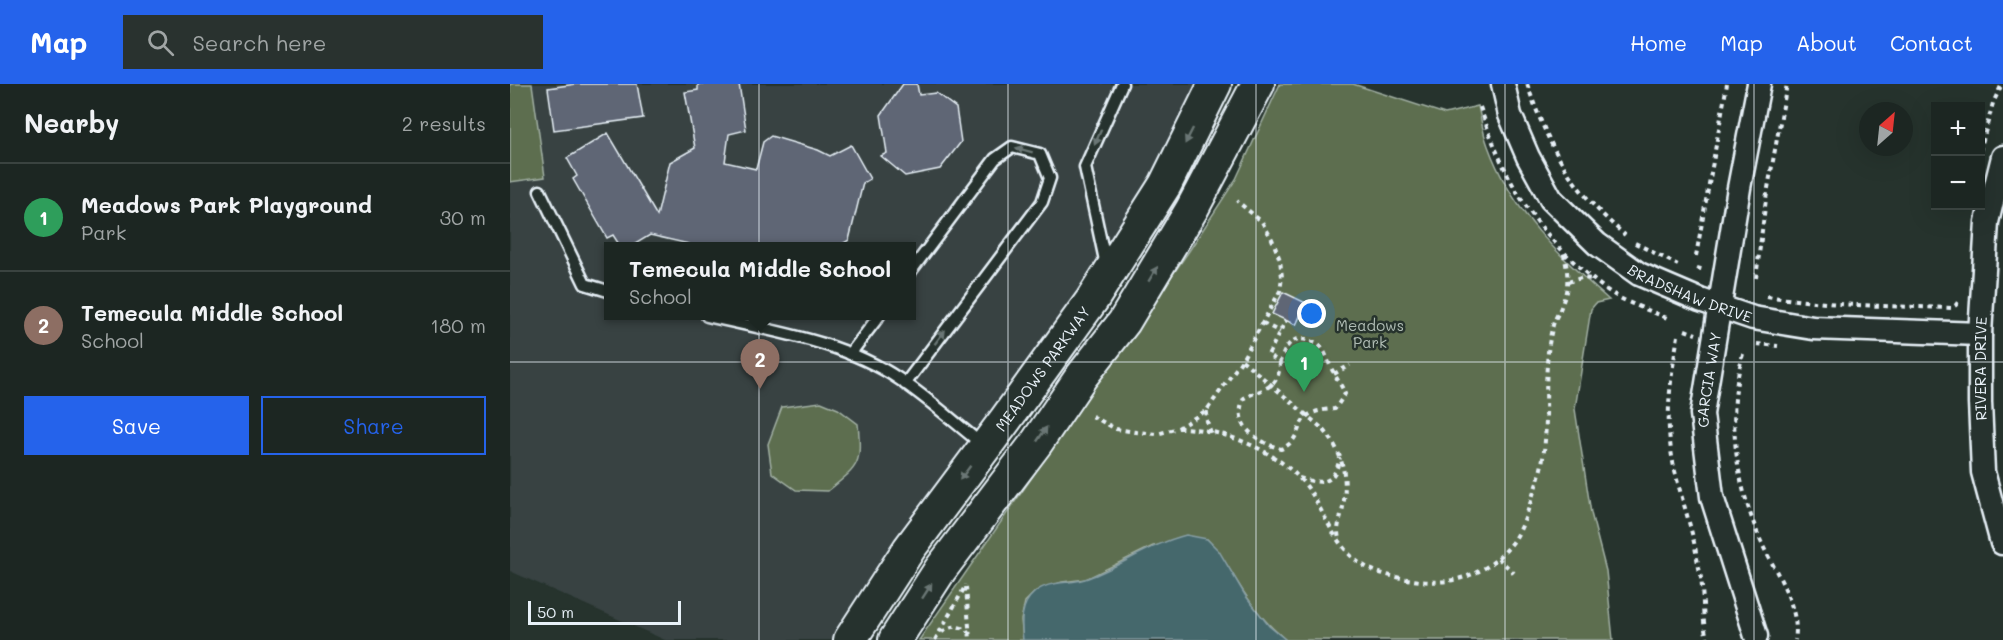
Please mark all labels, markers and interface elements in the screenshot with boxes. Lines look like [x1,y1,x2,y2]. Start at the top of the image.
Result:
search box [123,15,543,69]
text: Map [30,24,87,60]
icon: search [144,26,177,59]
text: Search here [192,28,326,57]
text: Home [1630,29,1687,56]
text: Map [1720,29,1763,56]
text: About [1796,29,1857,56]
text: Contact [1890,29,1973,56]
north arrow [1859,102,1913,156]
map controls [1931,102,1985,210]
button: + [1931,102,1985,156]
text: Nearby [24,106,119,140]
text: 2 results [402,110,486,136]
one-way arrow [1184,128,1194,145]
one-way arrow [1094,129,1103,146]
one-way arrow [1015,144,1033,154]
button: − [1931,156,1985,210]
text: Meadows Park Playground [81,190,372,219]
text: 1 [39,204,48,230]
text: 30 m [440,204,486,230]
text: Park [81,219,126,245]
popup [604,242,916,320]
text: Temecula Middle School [629,254,891,283]
street label: BRADSHAW DRIVE [1624,259,1755,327]
one-way arrow [1148,266,1159,282]
text: School [629,283,692,309]
text: Temecula Middle School [81,298,343,327]
your location [1297,299,1326,328]
street label: MEADOWS PARKWAY [990,302,1095,435]
text: 2 [38,312,49,338]
text: 180 m [430,312,486,338]
park label: Meadows Park [1336,315,1404,352]
street label: RIVERA DRIVE [1970,316,1991,421]
text: School [81,327,144,353]
one-way arrow [934,329,946,344]
street label: GARCIA WAY [1692,330,1725,429]
pin: 2 [740,340,780,389]
pin: 1 [1284,342,1324,392]
button: Save [24,396,249,455]
button: Share [261,396,486,455]
one-way arrow [1037,425,1048,442]
one-way arrow [960,466,972,481]
one-way arrow [921,583,932,599]
scale bar [528,598,681,626]
text: 50 m [537,601,574,622]

